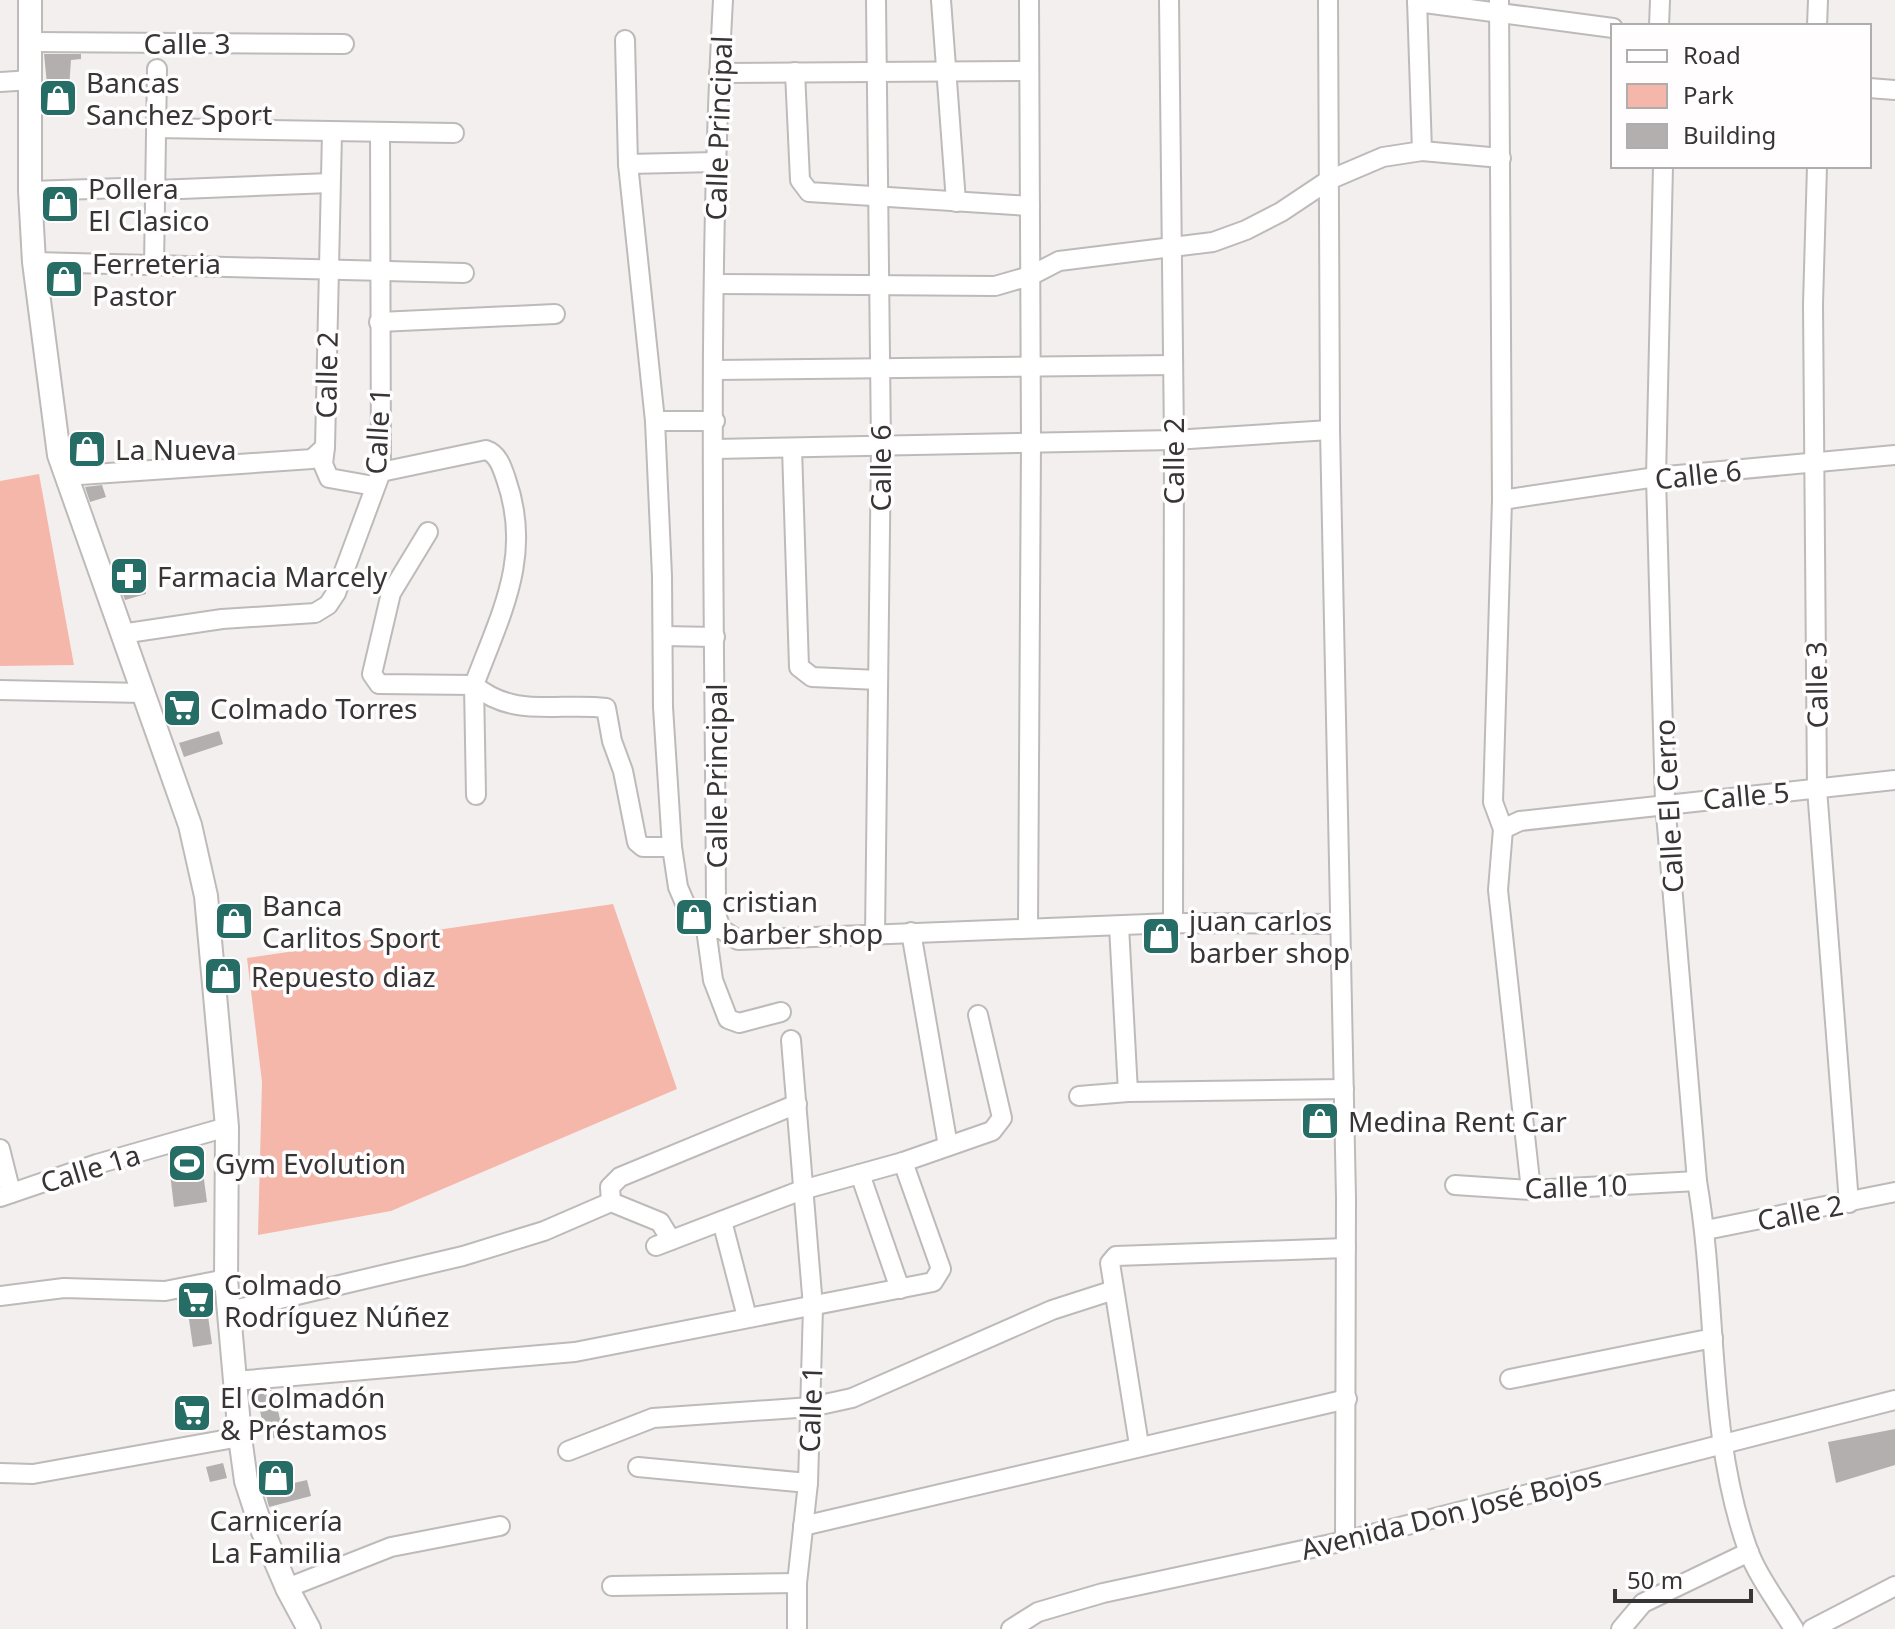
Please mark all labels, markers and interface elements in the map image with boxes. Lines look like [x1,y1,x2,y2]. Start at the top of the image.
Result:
street label: Calle 3 [144,24,230,62]
legend [1611,24,1871,168]
street label: Calle Principal [696,35,740,221]
text: Road [1683,38,1741,71]
place label: Bancas Sanchez Sport [86,63,272,133]
shop icon: Bancas Sanchez Sport [37,77,79,119]
text: Park [1683,78,1734,111]
text: Building [1683,118,1776,151]
place label: Pollera El Clasico [88,169,210,239]
shop icon: Pollera El Clasico [39,183,81,225]
place label: Ferreteria Pastor [92,244,221,314]
shop icon: Ferreteria Pastor [43,258,85,300]
street label: Calle 2 [306,331,346,419]
street label: Calle 1 [356,387,398,475]
street label: Calle 2 [1154,418,1192,504]
street label: Calle 6 [861,425,899,511]
shop icon: La Nueva [66,428,108,470]
place label: La Nueva [115,430,236,468]
street label: Calle 6 [1653,451,1743,497]
pharmacy icon: Farmacia Marcely [108,555,150,597]
place label: Farmacia Marcely [157,557,388,595]
street label: Calle 3 [1796,641,1836,729]
street label: Calle Principal [697,684,735,868]
supermarket icon: Colmado Torres [161,687,203,729]
place label: Colmado Torres [210,689,418,727]
street label: Calle El Cerro [1644,718,1692,894]
street label: Calle 5 [1701,772,1791,818]
place label: cristian barber shop [722,882,883,952]
place label: Banca Carlitos Sport [262,886,440,956]
shop icon: cristian barber shop [673,896,715,938]
shop icon: Banca Carlitos Sport [213,900,255,942]
place label: juan carlos barber shop [1187,901,1350,971]
shop icon: juan carlos barber shop [1140,915,1182,957]
shop icon: Repuesto diaz [202,955,244,997]
place label: Repuesto diaz [251,957,436,995]
shop icon: Medina Rent Car [1299,1100,1341,1142]
place label: Medina Rent Car [1348,1102,1567,1140]
street label: Calle 1a [35,1135,145,1201]
sports icon: Gym Evolution [166,1142,208,1184]
place label: Gym Evolution [215,1144,406,1182]
street label: Calle 10 [1524,1165,1628,1207]
street label: Calle 2 [1754,1185,1846,1239]
place label: Colmado Rodríguez Núñez [224,1265,449,1335]
supermarket icon: Colmado Rodríguez Núñez [175,1279,217,1321]
street label: Calle 1 [789,1365,831,1453]
place label: El Colmadón & Préstamos [220,1378,387,1448]
supermarket icon: El Colmadón & Préstamos [171,1392,213,1434]
street label: Avenida Don José Bojos [1297,1456,1605,1568]
shop icon: Carnicería La Familia [255,1457,297,1499]
place label: Carnicería La Familia [209,1501,343,1571]
scale bar [1615,1553,1751,1603]
text: 50 m [1627,1563,1683,1596]

